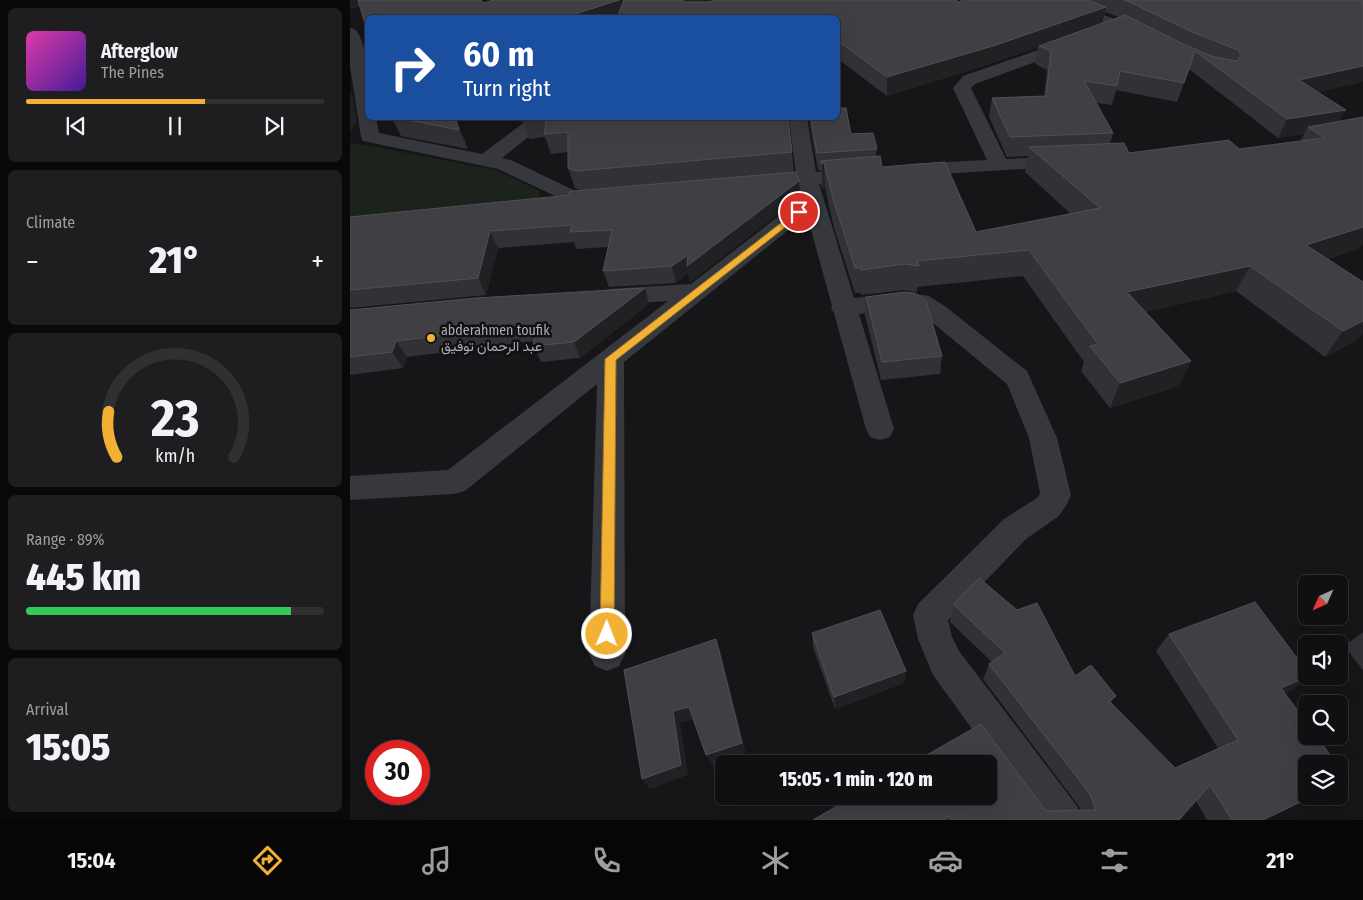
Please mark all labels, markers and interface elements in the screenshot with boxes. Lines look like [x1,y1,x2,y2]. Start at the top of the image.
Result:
text: 60 m [463,33,534,75]
icon: right [380,35,445,100]
text: Afterglow [101,40,178,63]
text: The Pines [101,63,164,82]
text: Turn right [463,75,551,102]
icon: previous [62,112,90,140]
icon: pause [161,112,189,140]
icon: next [260,112,288,140]
pin [778,191,820,233]
icon: arrive [785,198,813,226]
text: Climate [26,213,75,232]
text: 21° [149,237,201,283]
text: − [26,245,39,278]
text: + [311,245,324,278]
place label: abderahmen toufik عبد الرحمان توفيق [441,322,550,355]
marker: abderahmen toufik عبد الرحمان توفيق [425,332,437,344]
text: 23 [150,387,199,450]
text: km/h [155,445,195,467]
text: Range · 89% [26,530,104,549]
text: 445 km [26,554,141,600]
north arrow [1298,575,1348,625]
map controls [1298,575,1348,805]
position arrow [580,607,632,659]
button: sound [1298,635,1348,685]
button: search [1298,695,1348,745]
text: Arrival [26,700,68,719]
text: 15:05 [26,724,110,770]
speed limit sign: 30 [365,740,430,805]
button: layers [1298,755,1348,805]
text: 15:05 · 1 min · 120 m [779,768,933,791]
icon: directions [250,843,285,878]
icon: music [419,843,454,878]
icon: phone [589,843,624,878]
icon: climate [758,843,793,878]
icon: car [928,843,963,878]
icon: filters [1097,843,1132,878]
text: 15:04 [67,847,116,874]
text: 21° [1266,847,1296,874]

